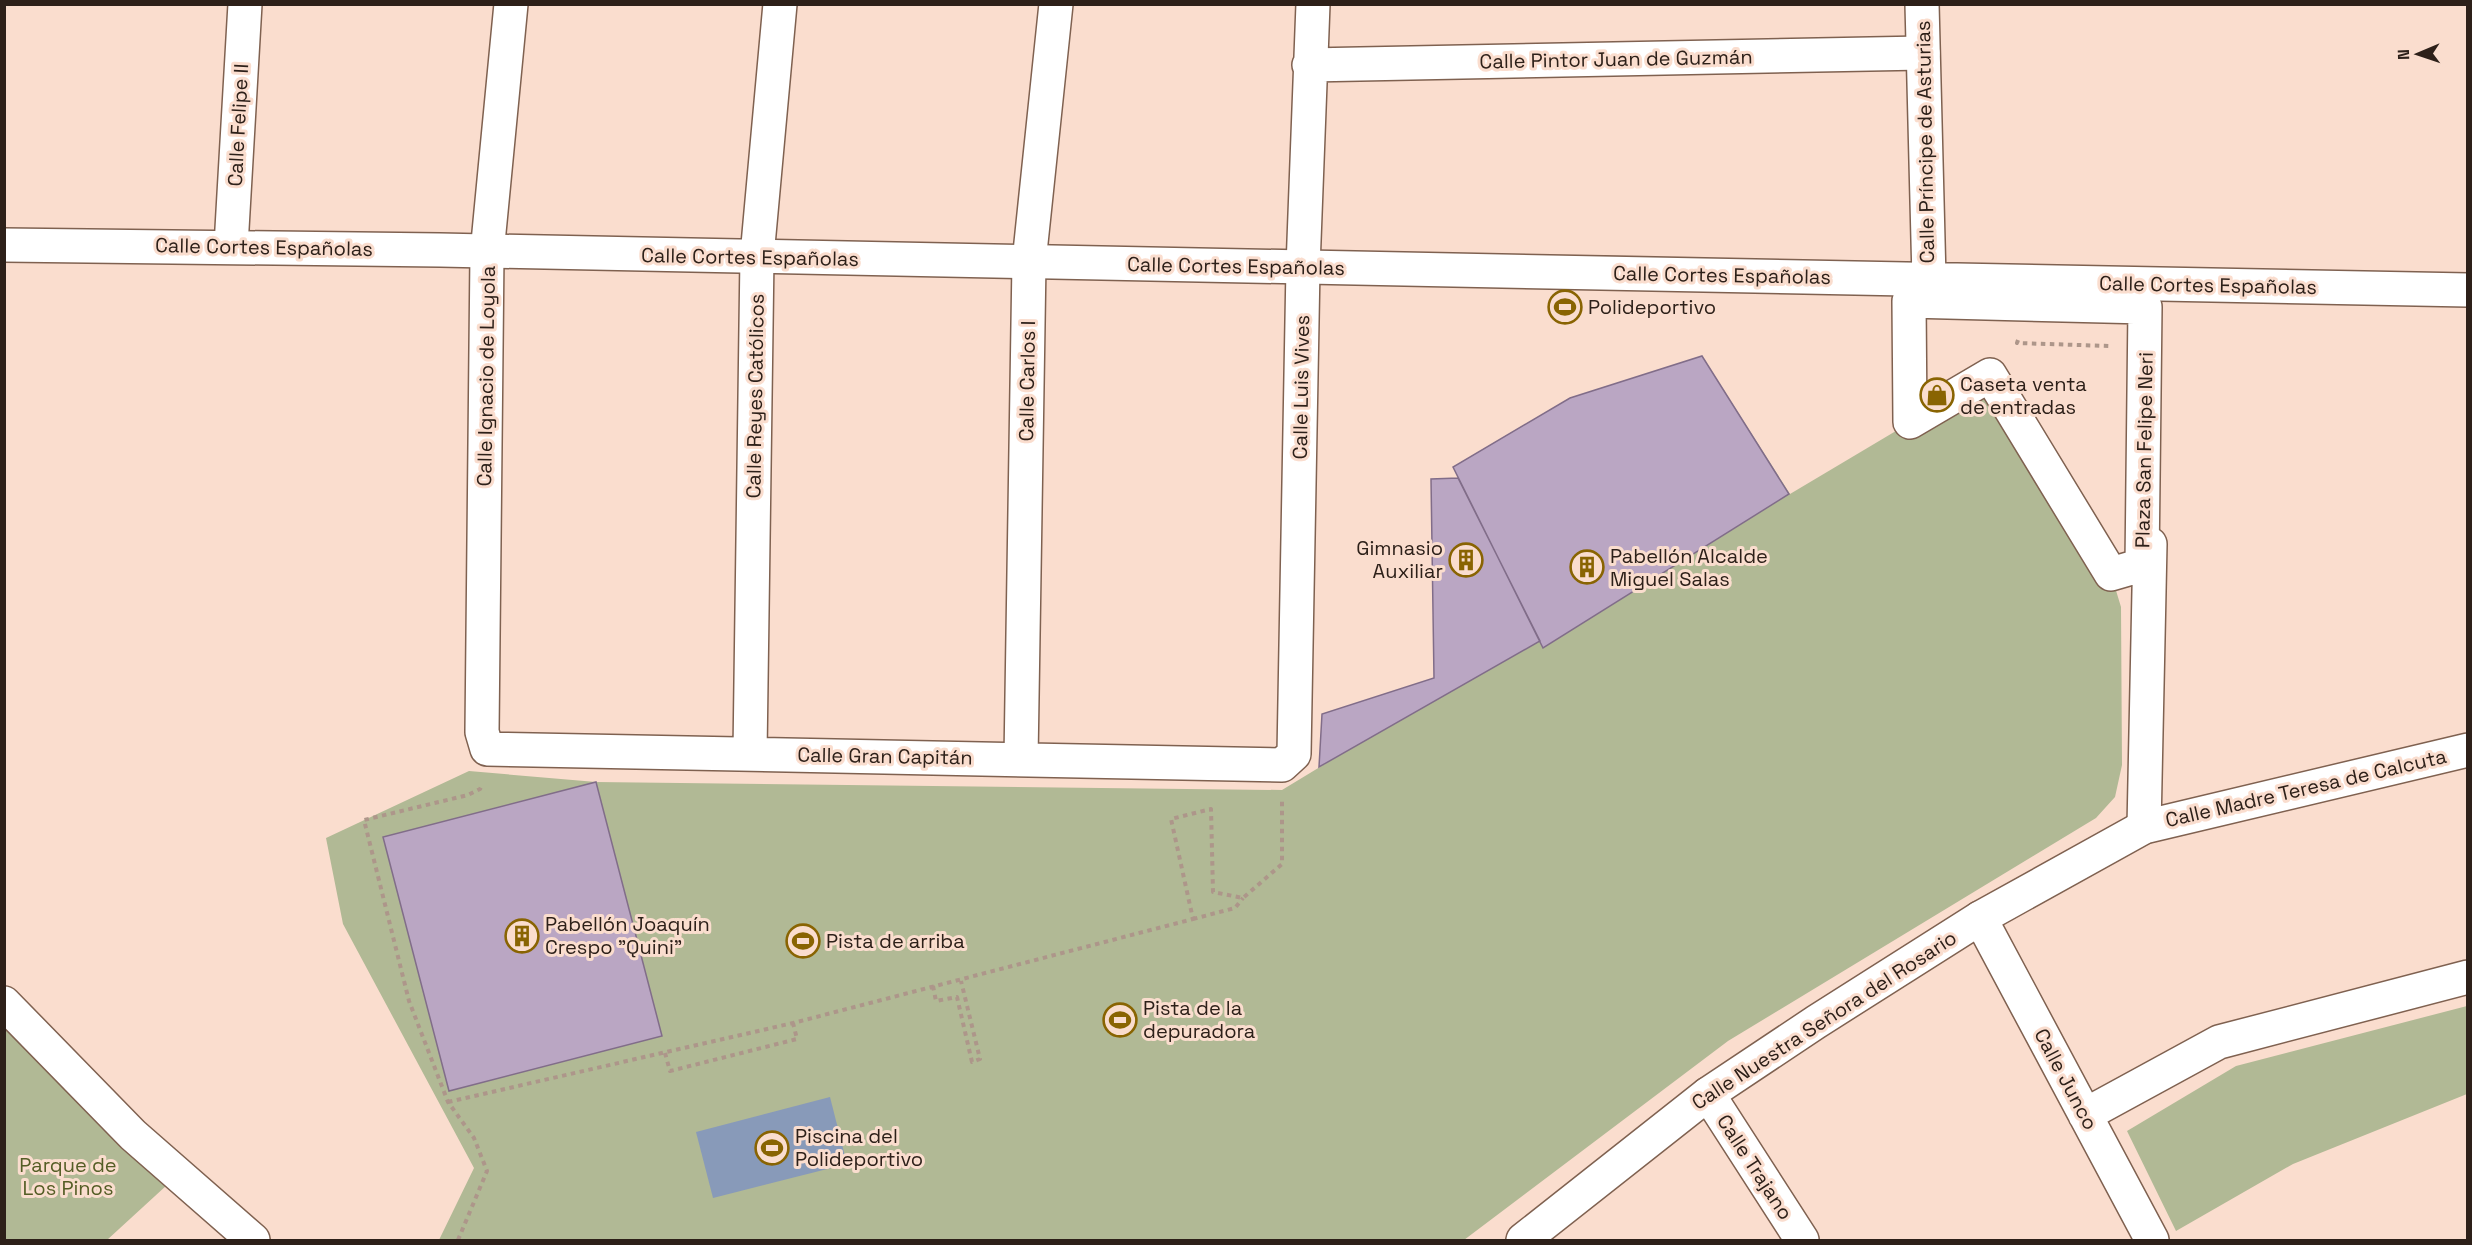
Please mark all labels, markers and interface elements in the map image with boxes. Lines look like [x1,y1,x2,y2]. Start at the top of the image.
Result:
street label: Calle Príncipe de Asturias [1910,20,1940,264]
north arrow [2388,24,2448,84]
street label: Calle Pintor Juan de Guzmán [1479,44,1753,74]
text: N [2393,49,2414,60]
street label: Calle Felipe II [222,63,254,187]
street label: Calle Cortes Españolas [155,232,373,262]
street label: Calle Cortes Españolas [641,242,859,272]
street label: Calle Cortes Españolas [1127,251,1345,281]
street label: Calle Cortes Españolas [1613,260,1831,290]
street label: Calle Ignacio de Loyola [471,265,501,487]
street label: Calle Cortes Españolas [2099,270,2317,300]
sports icon: Polideportivo [1547,289,1583,325]
street label: Calle Reyes Católicos [740,293,770,499]
place label: Polideportivo [1588,294,1716,320]
street label: Calle Luis Vives [1287,315,1315,459]
street label: Calle Carlos I [1013,320,1041,442]
street label: Plaza San Felipe Neri [2129,352,2159,548]
place label: Caseta venta de entradas [1960,371,2087,420]
shop icon: Caseta venta de entradas [1919,377,1955,413]
place label: Gimnasio Auxiliar [1356,535,1443,584]
building icon: Gimnasio Auxiliar [1448,542,1484,578]
place label: Pabellón Alcalde Miguel Salas [1610,543,1768,592]
building icon: Pabellón Alcalde Miguel Salas [1569,549,1605,585]
street label: Calle Gran Capitán [797,741,973,771]
street label: Calle Madre Teresa de Calcuta [2163,743,2449,833]
place label: Pabellón Joaquín Crespo "Quini" [545,911,710,960]
building icon: Pabellón Joaquín Crespo "Quini" [504,918,540,954]
sports icon: Pista de arriba [785,923,821,959]
street label: Calle Nuestra Señora del Rosario [1687,924,1961,1116]
place label: Pista de arriba [826,928,965,954]
place label: Pista de la depuradora [1143,995,1255,1044]
sports icon: Pista de la depuradora [1102,1002,1138,1038]
street label: Calle Junco [2028,1024,2104,1134]
street label: Calle Trajano [1711,1109,1799,1225]
place label: Piscina del Polideportivo [795,1123,923,1172]
sports icon: Piscina del Polideportivo [754,1130,790,1166]
park label: Parque de Los Pinos [19,1152,117,1201]

